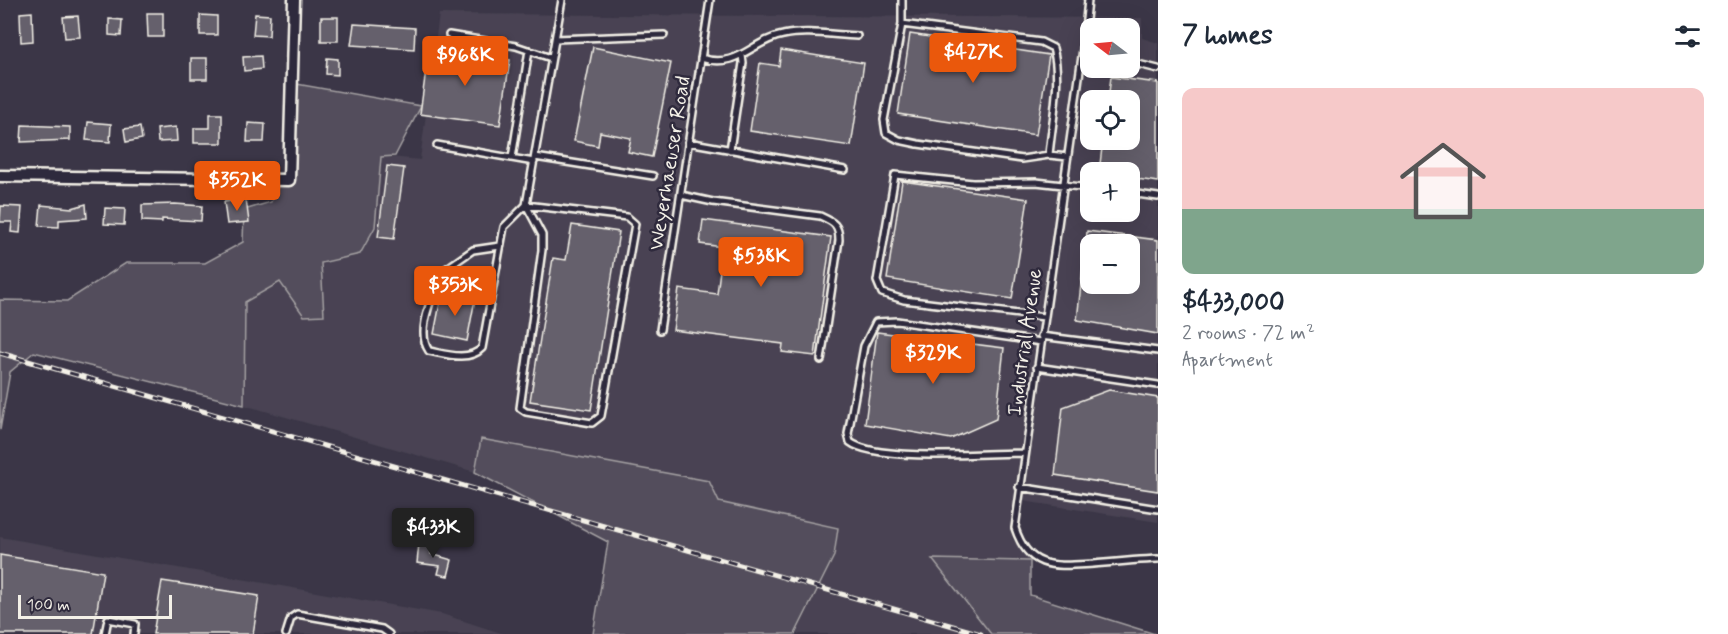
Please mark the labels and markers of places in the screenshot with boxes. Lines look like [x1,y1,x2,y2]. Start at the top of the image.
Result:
pin: $427K [931,33,1015,84]
pin: $968K [423,36,507,87]
pin: $352K [195,161,279,212]
pin: $538K [719,237,803,288]
pin: $353K [413,266,497,317]
pin: $329K [891,334,975,385]
pin: $433K [391,508,475,559]

